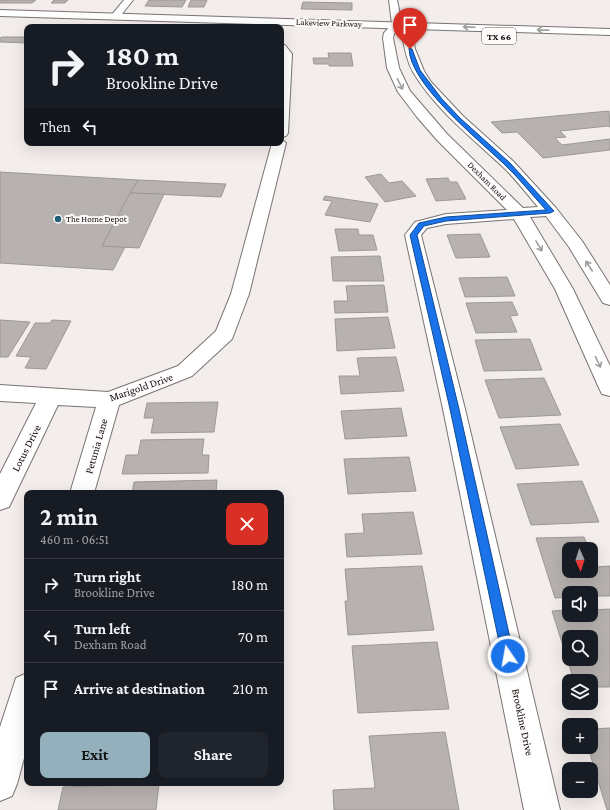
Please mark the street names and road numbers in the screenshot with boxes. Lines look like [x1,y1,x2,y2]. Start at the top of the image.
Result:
street label: Lakeview Parkway [296,17,363,29]
road number: TX 66 [482,28,516,44]
street label: Dexham Road [466,160,508,202]
street label: Marigold Drive [108,370,175,404]
street label: Petunia Lane [82,417,110,475]
street label: Lotus Drive [9,423,43,473]
street label: Brookline Drive [510,687,536,757]

